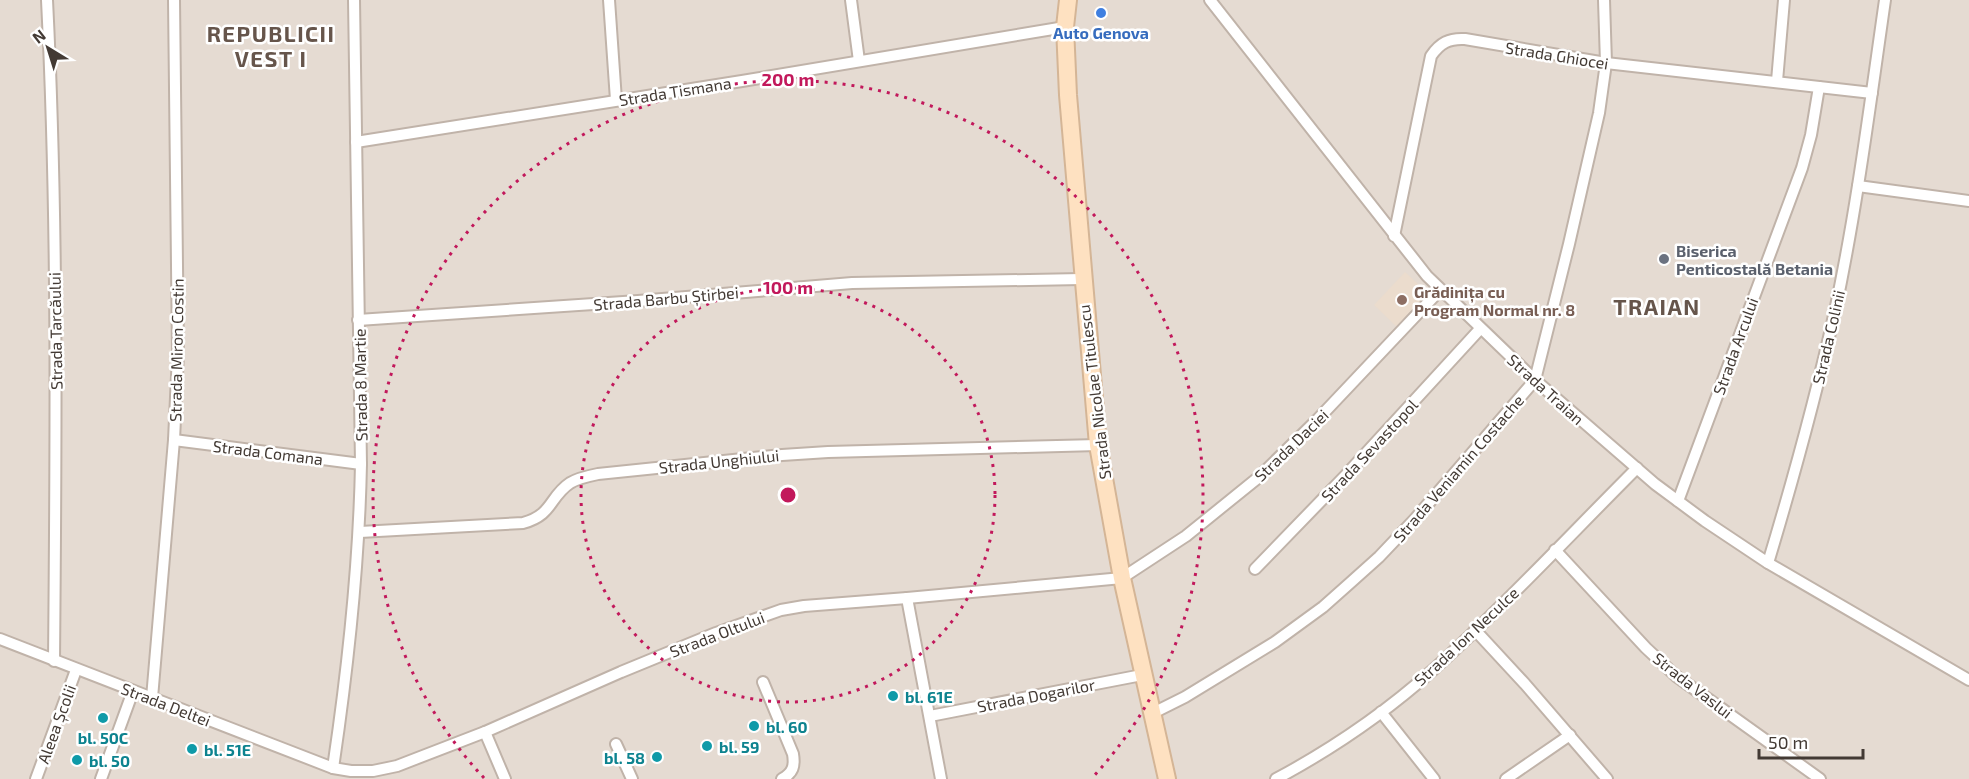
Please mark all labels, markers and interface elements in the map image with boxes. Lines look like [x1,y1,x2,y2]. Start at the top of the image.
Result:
marker: Auto Genova [1094,6,1108,20]
north arrow [18,18,78,78]
district label: REPUBLICII VEST I [207,20,335,71]
place label: Auto Genova [1053,23,1149,42]
text: N [28,25,49,47]
street label: Strada Ghiocei [1504,37,1610,73]
text: 200 m [762,68,814,90]
street label: Strada Tismana [617,73,733,109]
place label: Biserica Penticostală Betania [1676,241,1833,278]
marker: Biserica Penticostală Betania [1657,252,1671,266]
street label: Strada Tarcăului [44,272,66,390]
text: 100 m [763,276,813,298]
street label: Strada Miron Costin [165,278,187,422]
street label: Strada Barbu Știrbei [593,282,740,316]
place label: Grădinița cu Program Normal nr. 8 [1414,282,1575,319]
street label: Strada Colinii [1808,288,1848,386]
marker: Grădinița cu Program Normal nr. 8 [1395,293,1409,307]
district label: TRAIAN [1613,293,1701,319]
street label: Strada Arcului [1709,295,1761,397]
street label: Strada Nicolae Titulescu [1074,304,1114,480]
street label: Strada 8 Martie [350,328,370,442]
street label: Strada Traian [1504,350,1588,428]
street label: Strada Veniamin Costache [1389,390,1527,546]
street label: Strada Sevastopol [1317,395,1421,505]
street label: Strada Daciei [1250,405,1332,485]
street label: Strada Comana [212,436,324,468]
street label: Strada Unghiului [658,445,780,477]
centre of rings [778,485,798,505]
street label: Strada Ion Neculce [1410,583,1522,689]
street label: Strada Oltului [667,607,767,661]
street label: Strada Vaslui [1650,648,1736,722]
street label: Strada Dogarilor [975,674,1097,716]
street label: Strada Deltei [119,678,213,730]
street label: Aleea Școlii [33,682,81,767]
place label: bl. 61E [905,687,953,706]
marker: bl. 61E [886,689,900,703]
marker: bl. 50C [96,711,110,725]
place label: bl. 60 [766,717,808,736]
marker: bl. 60 [747,719,761,733]
scale bar [1759,722,1862,760]
place label: bl. 50C [78,728,128,747]
text: 50 m [1768,731,1808,753]
place label: bl. 59 [719,737,759,756]
marker: bl. 59 [700,739,714,753]
place label: bl. 51E [204,740,251,759]
marker: bl. 51E [185,742,199,756]
place label: bl. 58 [604,748,645,767]
marker: bl. 58 [650,750,664,764]
place label: bl. 50 [89,751,130,770]
marker: bl. 50 [70,753,84,767]

